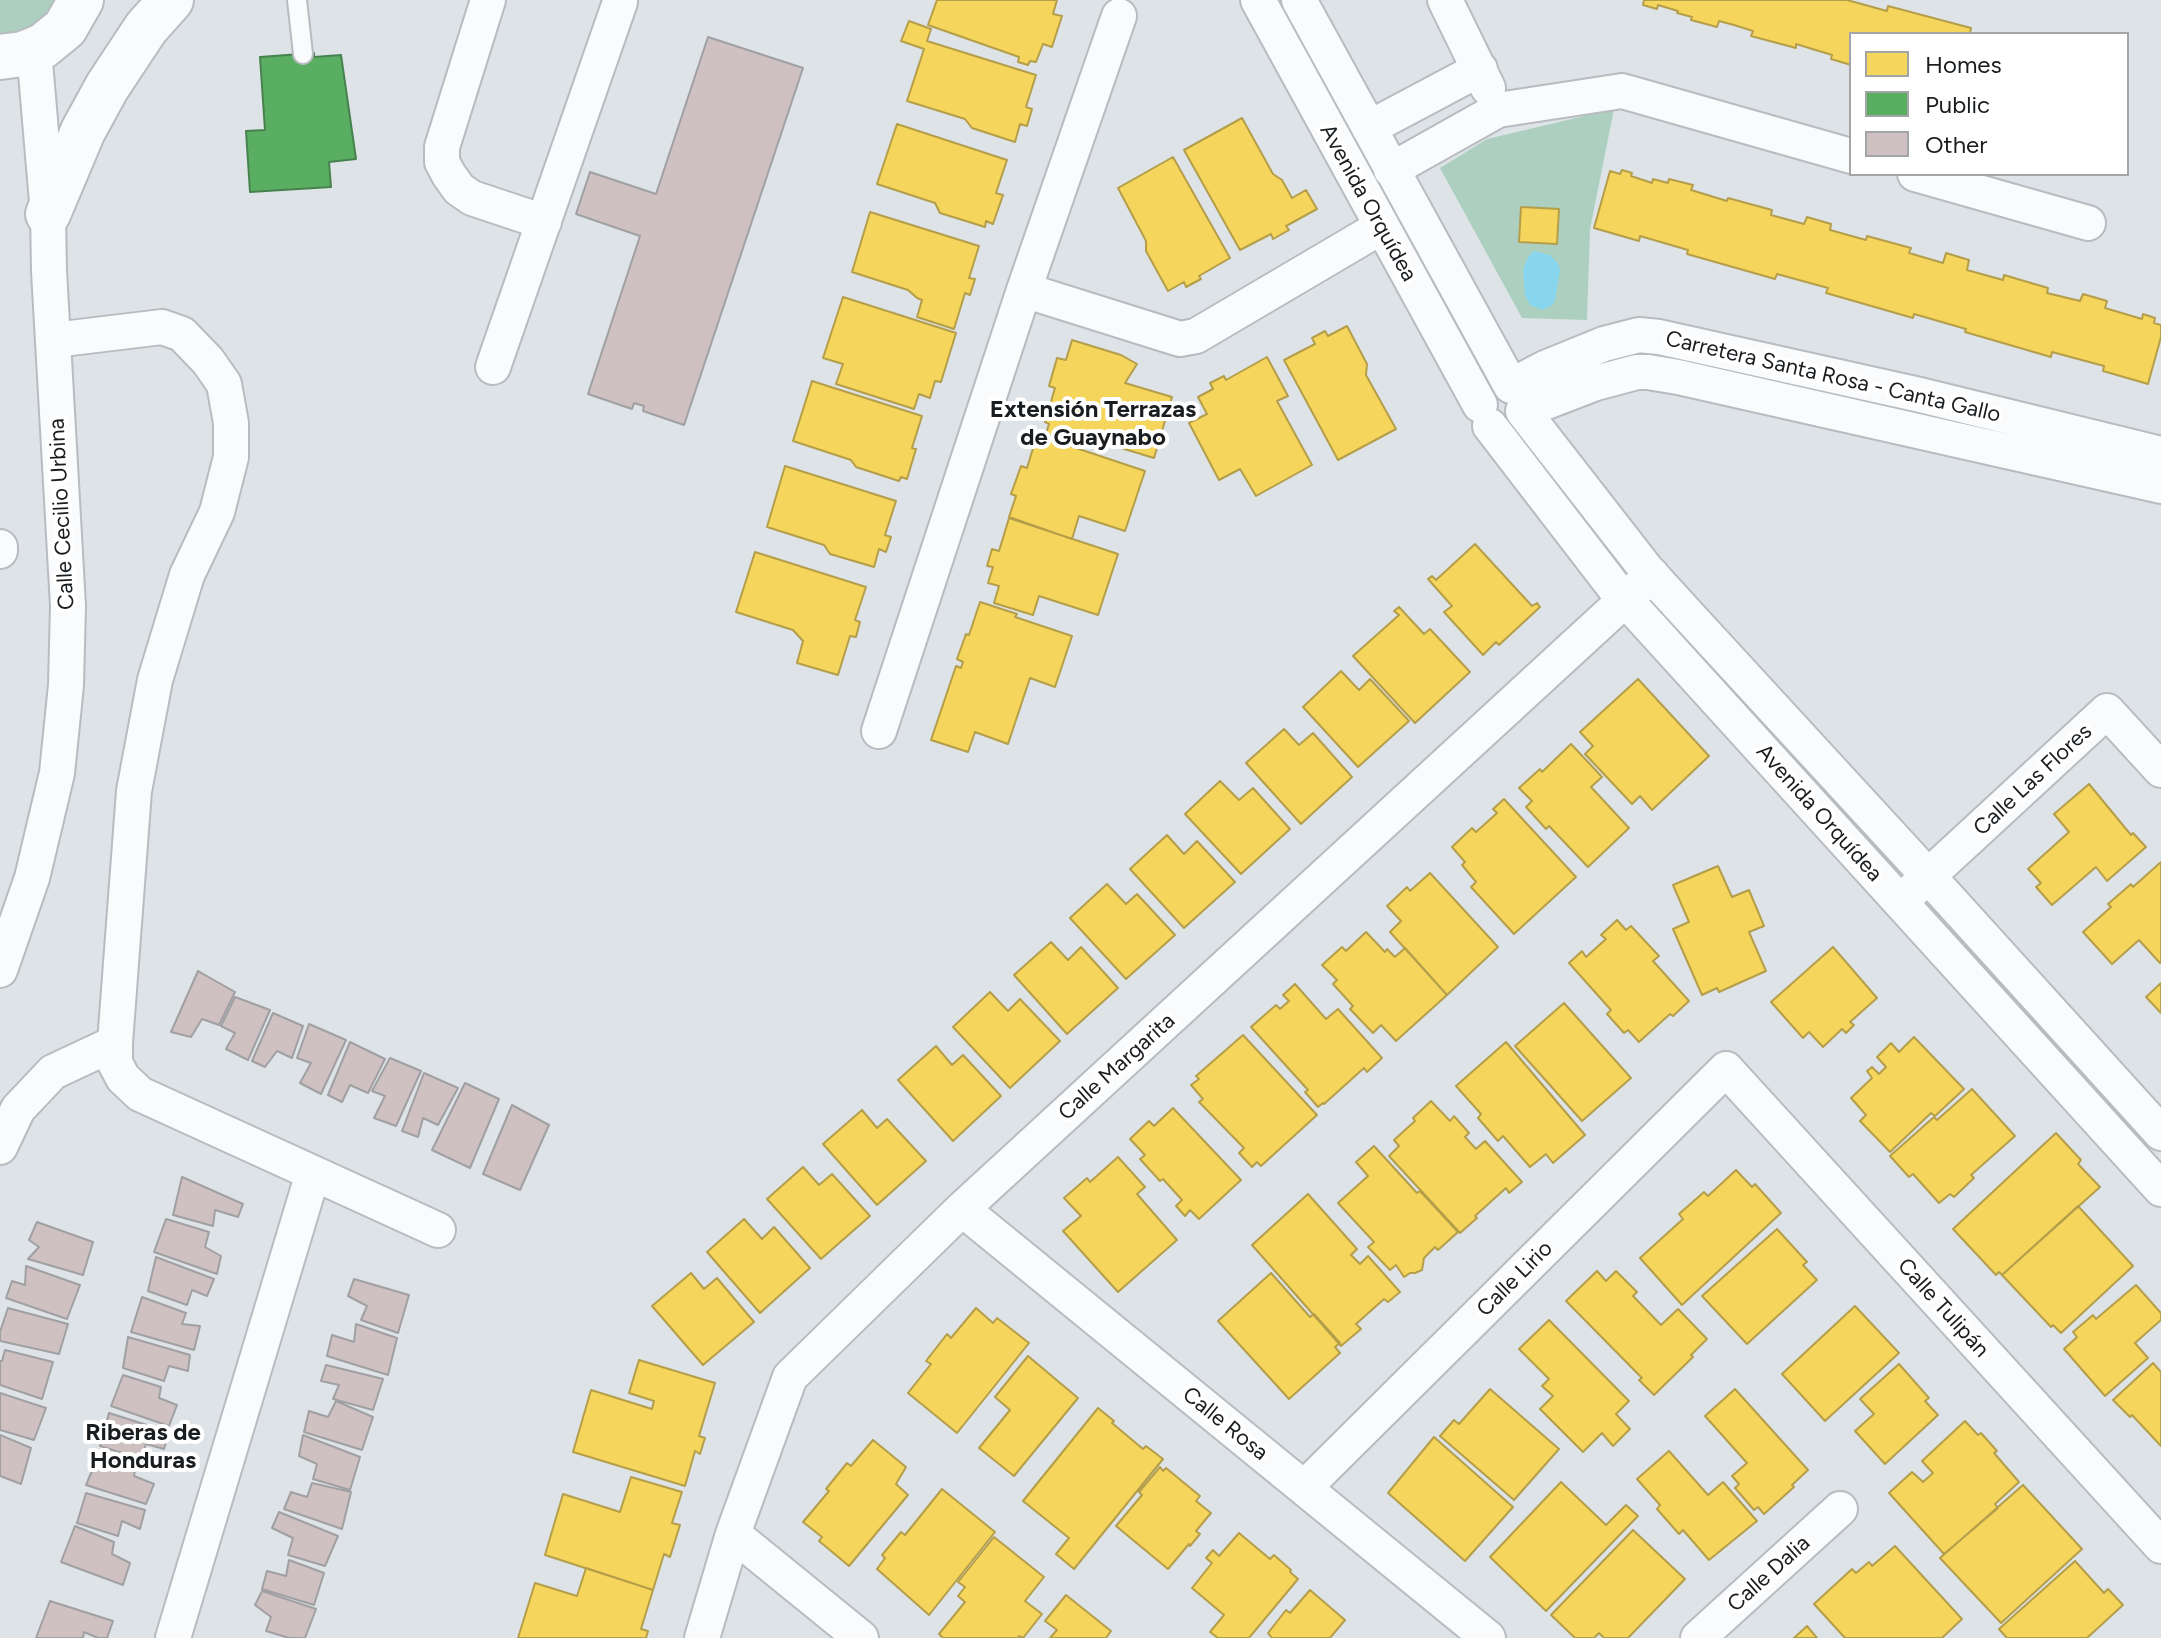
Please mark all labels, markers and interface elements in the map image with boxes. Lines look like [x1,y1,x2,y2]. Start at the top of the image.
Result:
legend [1849,32,2129,176]
text: Homes [1925,50,2002,79]
text: Public [1925,90,1990,119]
street label: Avenida Orquídea [1314,120,1422,286]
text: Other [1925,130,1987,159]
street label: Carretera Santa Rosa - Canta Gallo [1663,326,2003,428]
district label: Extensión Terrazas de Guaynabo [990,396,1196,452]
street label: Calle Cecilio Urbina [44,418,80,610]
street label: Calle Las Flores [1968,719,2098,841]
street label: Avenida Orquídea [1750,739,1888,887]
street label: Calle Margarita [1053,1008,1181,1126]
street label: Calle Lirio [1472,1236,1558,1322]
street label: Calle Tulipán [1892,1253,1994,1363]
street label: Calle Rosa [1177,1382,1273,1466]
district label: Riberas de Honduras [85,1419,201,1475]
street label: Calle Dalia [1722,1530,1816,1618]

